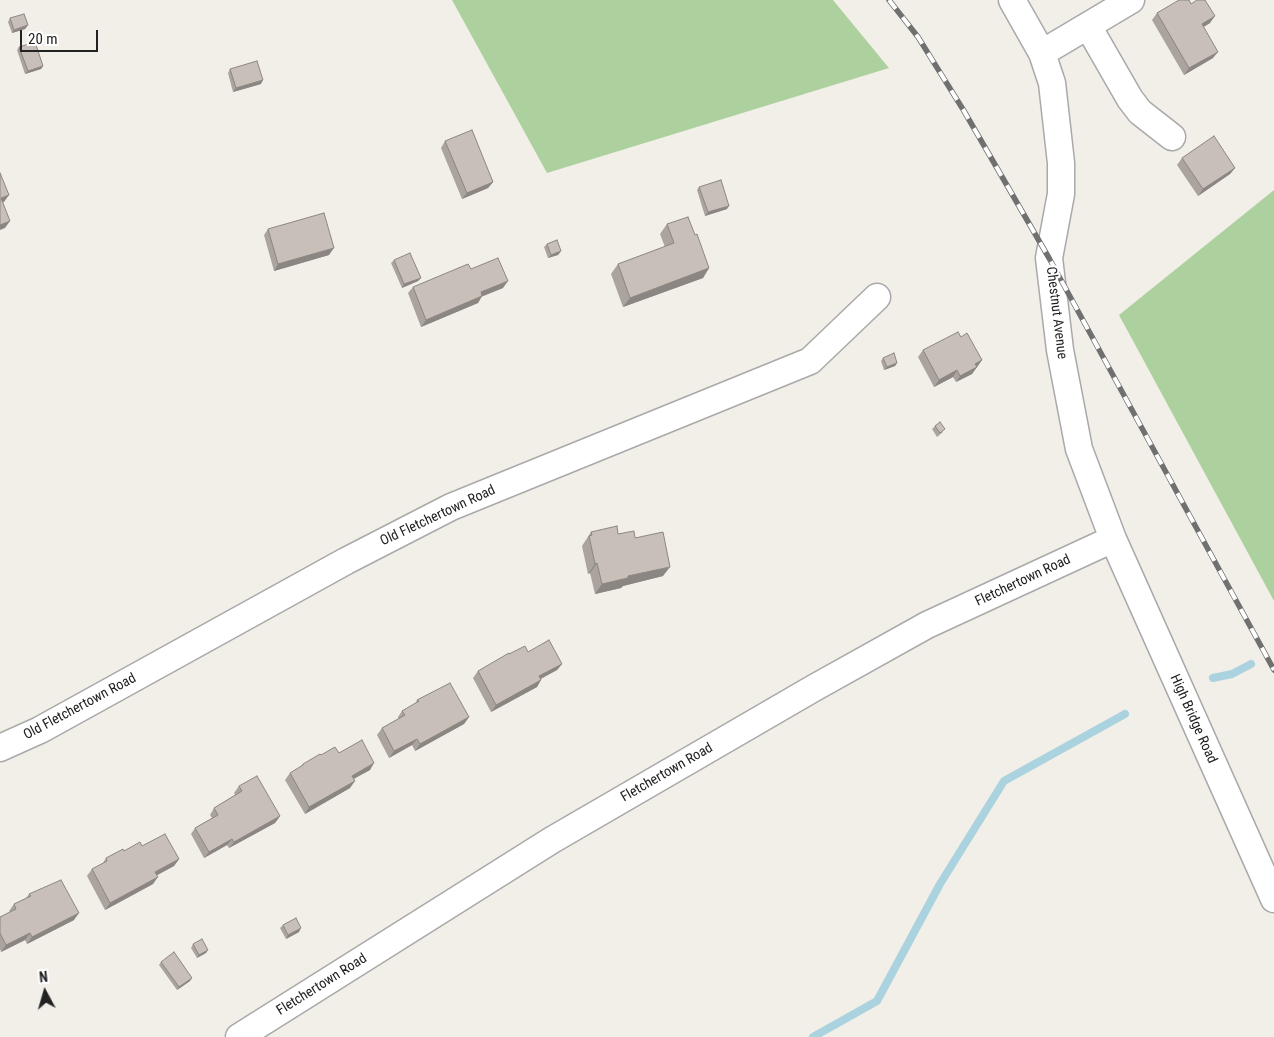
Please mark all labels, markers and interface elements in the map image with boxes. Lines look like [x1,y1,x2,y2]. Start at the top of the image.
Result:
scale bar [22,20,100,52]
text: 20 m [28,30,58,48]
street label: Chestnut Avenue [1042,266,1070,360]
street label: Old Fletchertown Road [378,482,498,550]
street label: Fletchertown Road [973,552,1073,610]
street label: Old Fletchertown Road [21,670,139,744]
street label: High Bridge Road [1166,672,1220,766]
street label: Fletchertown Road [618,740,716,806]
street label: Fletchertown Road [274,951,370,1019]
north arrow [20,967,70,1017]
text: N [38,969,49,985]

